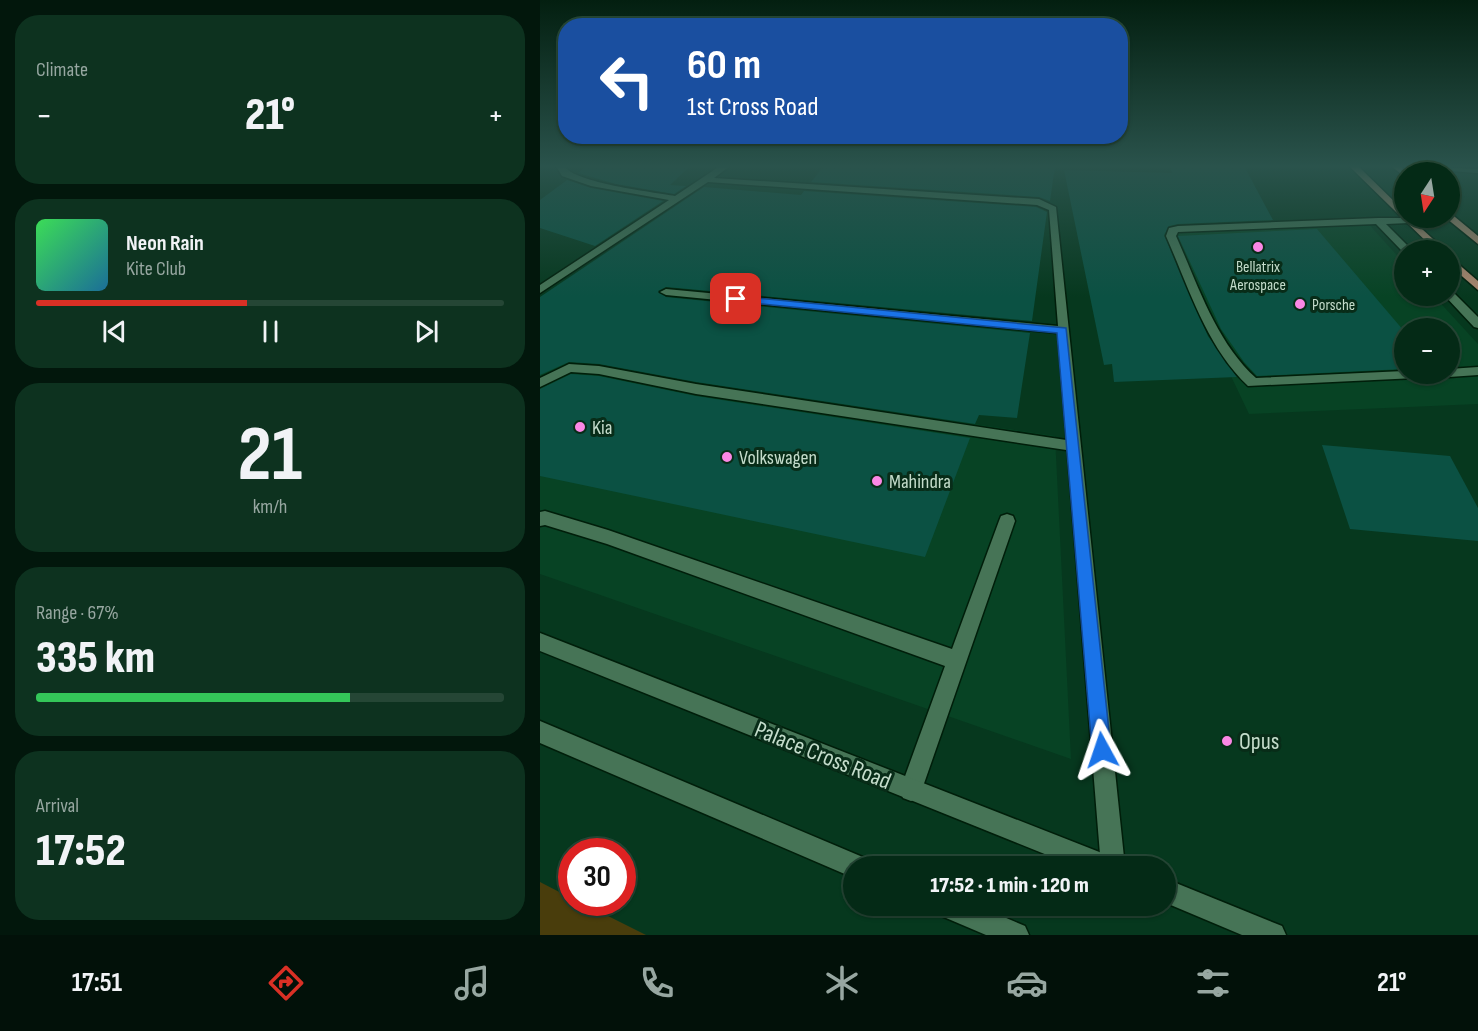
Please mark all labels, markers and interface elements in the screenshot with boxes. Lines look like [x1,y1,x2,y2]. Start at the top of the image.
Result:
text: 60 m [687,40,761,91]
icon: left [588,42,666,120]
text: Climate [36,58,88,82]
text: 21° [245,88,295,143]
text: 1st Cross Road [687,91,819,123]
text: − [36,96,52,136]
text: + [488,96,504,136]
north arrow [1394,162,1460,228]
map controls [1394,162,1460,384]
text: Neon Rain [126,230,204,257]
marker: Bellatrix Aerospace [1251,240,1265,254]
button: + [1394,240,1460,306]
text: Kite Club [126,257,186,281]
place label: Bellatrix Aerospace [1229,258,1286,295]
pin [710,273,761,324]
icon: arrive [719,282,752,315]
place label: Porsche [1312,296,1355,315]
marker: Porsche [1293,297,1307,311]
icon: previous [98,315,131,348]
icon: pause [254,315,287,348]
icon: next [410,315,443,348]
button: − [1394,318,1460,384]
text: 21 [238,409,302,502]
place label: Kia [592,416,613,440]
marker: Kia [573,420,587,434]
place label: Volkswagen [739,446,817,470]
marker: Volkswagen [720,450,734,464]
place label: Mahindra [889,470,951,494]
marker: Mahindra [870,474,884,488]
text: km/h [253,495,287,519]
text: Range · 67% [36,601,119,625]
text: 335 km [36,631,155,686]
street label: Palace Cross Road [750,715,895,796]
position arrow [1070,718,1134,782]
place label: Opus [1239,727,1279,756]
marker: Opus [1220,734,1234,748]
text: Arrival [36,794,79,818]
text: 17:52 [36,824,126,879]
speed limit sign: 30 [558,838,636,916]
text: 17:52 · 1 min · 120 m [930,872,1089,899]
icon: directions [265,962,307,1004]
icon: music [451,962,493,1004]
icon: phone [636,962,678,1004]
icon: climate [821,962,863,1004]
icon: car [1006,962,1048,1004]
icon: filters [1192,962,1234,1004]
text: 17:51 [72,967,122,999]
text: 21° [1377,967,1406,999]

